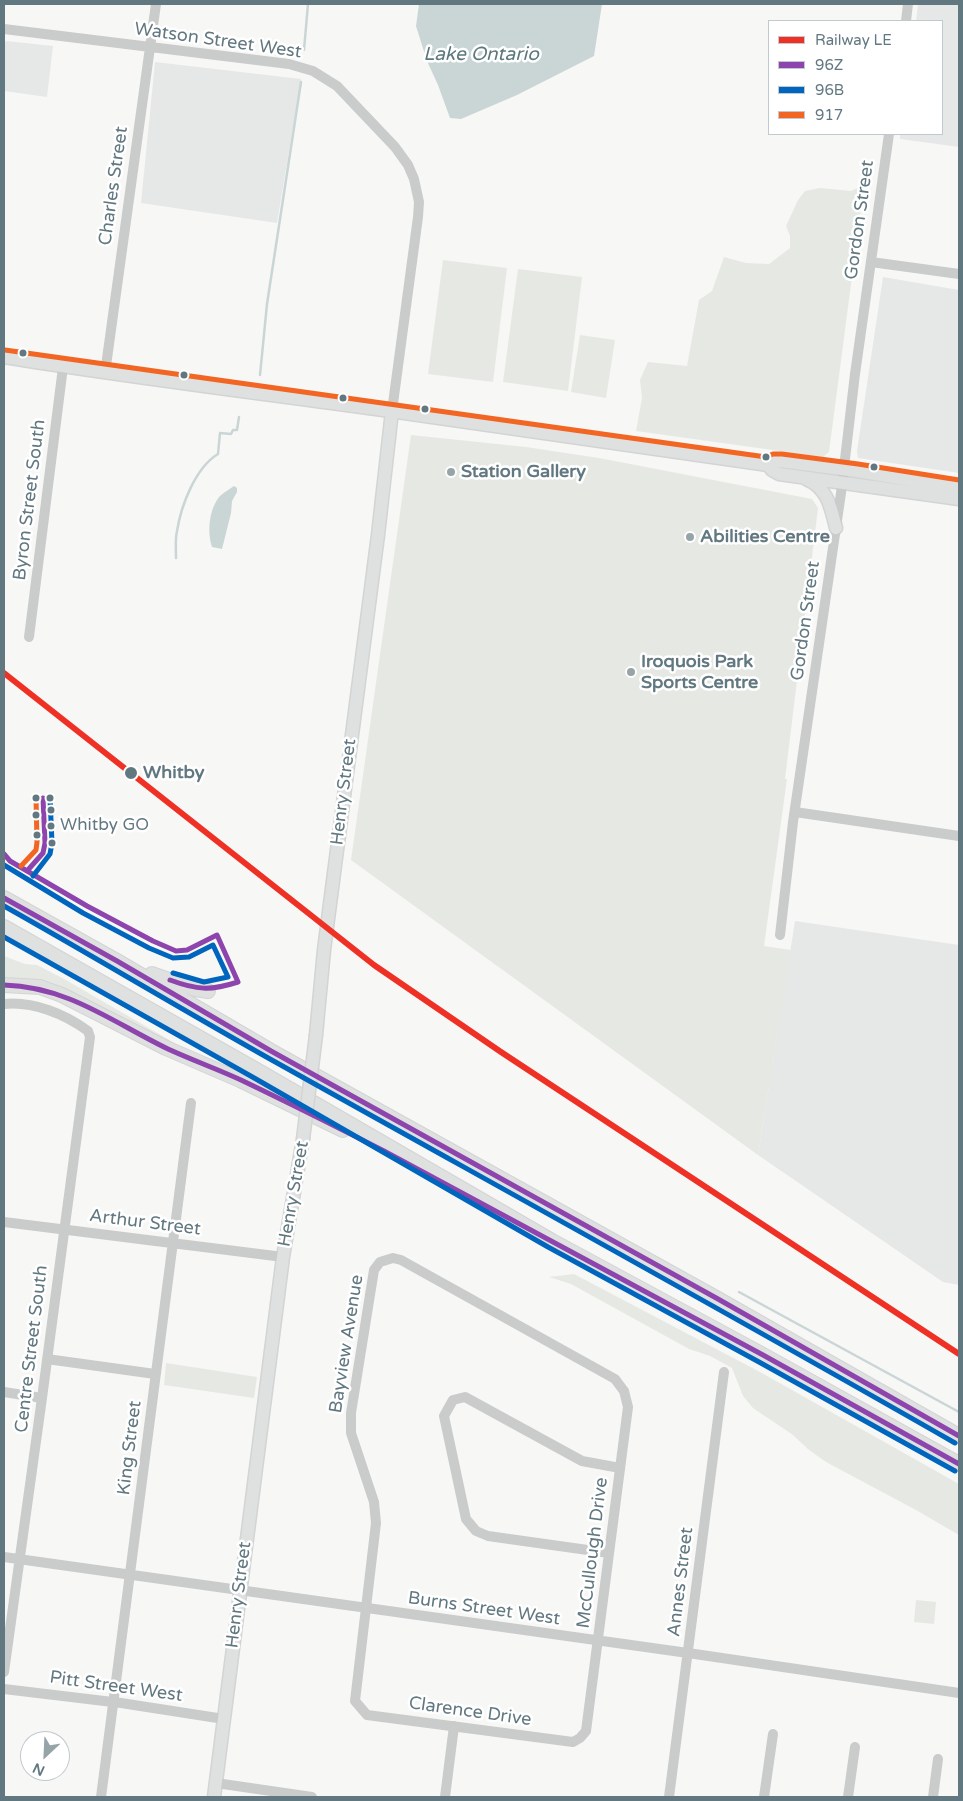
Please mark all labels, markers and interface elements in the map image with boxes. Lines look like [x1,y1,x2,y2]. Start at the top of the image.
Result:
street label: Watson Street West [133,19,303,63]
legend [768,20,943,135]
text: Railway LE [815,31,892,49]
water label: Lake Ontario [423,44,539,66]
text: 96Z [815,56,843,74]
text: 96B [815,81,844,99]
text: 917 [815,106,843,124]
street label: Charles Street [95,125,133,247]
street label: Gordon Street [841,159,879,281]
unlabelled marker [18,348,28,358]
unlabelled marker [179,370,189,380]
unlabelled marker [338,393,348,403]
unlabelled marker [420,404,430,414]
street label: Byron Street South [9,418,51,582]
unlabelled marker [761,452,771,462]
place label: Station Gallery [461,461,586,483]
unlabelled marker [869,462,879,472]
marker: Station Gallery [445,466,457,478]
place label: Abilities Centre [700,526,830,548]
marker: Abilities Centre [684,531,696,543]
street label: Gordon Street [787,560,825,682]
place label: Iroquois Park Sports Centre [641,651,758,694]
marker: Iroquois Park Sports Centre [625,666,637,678]
street label: Henry Street [327,737,361,847]
place label: Whitby [143,762,204,784]
marker: Whitby [123,765,139,781]
unlabelled marker [31,793,41,803]
unlabelled marker [45,793,55,803]
unlabelled marker [46,805,56,815]
unlabelled marker [31,810,41,820]
place label: Whitby GO [60,816,149,836]
marker: Whitby GO [46,821,56,831]
unlabelled marker [32,830,42,840]
unlabelled marker [47,838,57,848]
street label: Henry Street [274,1139,314,1249]
street label: Arthur Street [88,1205,202,1241]
street label: Centre Street South [11,1264,53,1434]
street label: Bayview Avenue [325,1273,369,1415]
street label: King Street [113,1400,147,1496]
street label: McCullough Drive [573,1476,613,1630]
street label: Annes Street [664,1526,698,1638]
street label: Henry Street [222,1540,256,1650]
street label: Burns Street West [406,1588,562,1630]
street label: Pitt Street West [48,1667,184,1707]
street label: Clarence Drive [407,1693,533,1731]
north arrow [20,1731,70,1781]
text: N [30,1759,48,1779]

